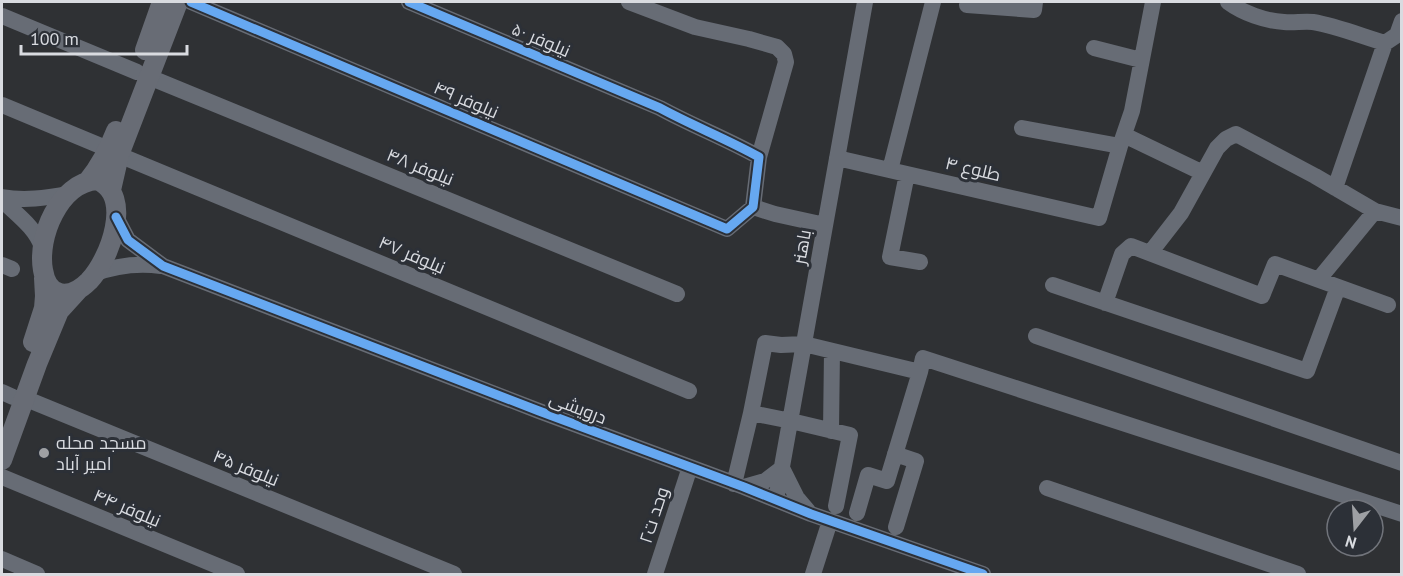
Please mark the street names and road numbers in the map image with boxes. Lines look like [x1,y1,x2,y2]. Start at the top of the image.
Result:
street label: نیلوفر ۵۰ [508,17,574,62]
street label: نیلوفر ۴۹ [430,76,502,124]
street label: نیلوفر ۴۸ [383,143,457,190]
street label: طلوع ۴ [943,151,1003,187]
street label: باهنر [787,228,816,267]
street label: نیلوفر ۴۷ [375,230,449,279]
street label: درویشی [546,386,610,429]
street label: نیلوفر ۴۵ [210,444,282,491]
street label: نیلوفر ۴۴ [90,483,164,532]
street label: وحد ت۲ [634,484,673,546]

